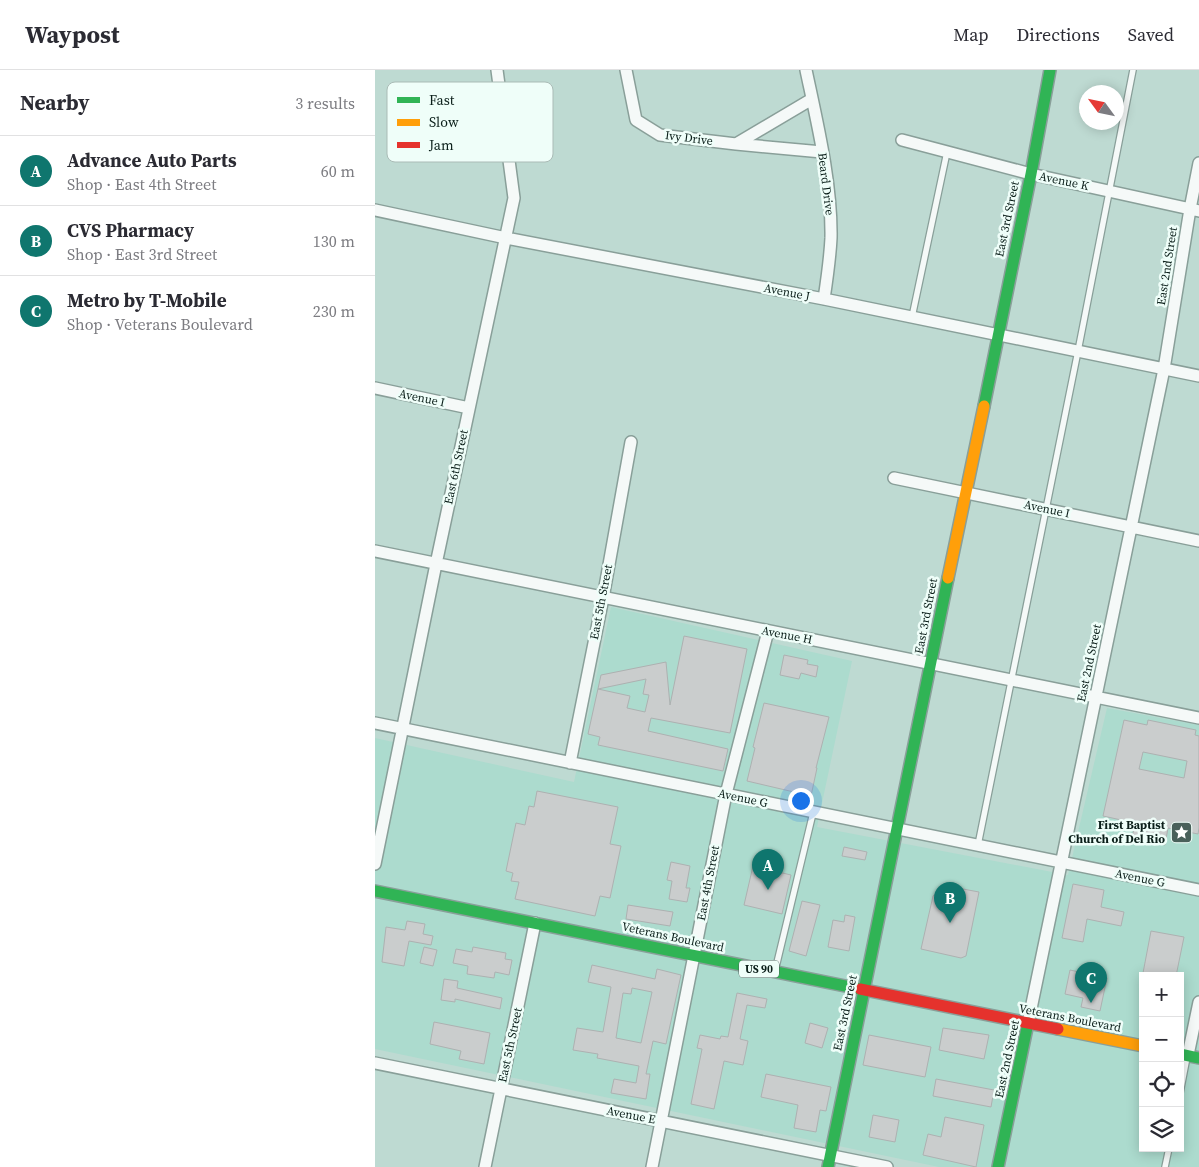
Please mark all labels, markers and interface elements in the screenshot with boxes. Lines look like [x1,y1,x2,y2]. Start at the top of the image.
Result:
text: Waypost [25,18,120,51]
text: Map [953,22,989,47]
text: Directions [1017,22,1100,47]
text: Saved [1128,22,1174,47]
legend [387,82,553,162]
north arrow [1079,85,1124,130]
text: Nearby [20,88,90,117]
text: Fast [429,90,455,110]
text: 3 results [295,92,355,114]
text: Slow [429,112,459,132]
street label: Ivy Drive [664,127,714,149]
text: Jam [428,135,454,155]
text: Advance Auto Parts [67,147,237,173]
street label: Beard Drive [814,152,838,216]
text: A [31,160,41,182]
text: 60 m [321,160,355,182]
street label: Avenue K [1038,168,1090,194]
text: Shop · East 4th Street [67,173,216,195]
street label: East 3rd Street [991,180,1023,258]
text: CVS Pharmacy [67,217,194,243]
street label: East 2nd Street [1153,226,1181,306]
text: B [31,230,41,252]
text: 130 m [313,230,355,252]
text: Shop · East 3rd Street [67,243,217,265]
street label: Avenue J [763,280,812,304]
text: Metro by T-Mobile [67,287,227,313]
text: C [31,300,41,322]
text: 230 m [313,300,355,322]
text: Shop · Veterans Boulevard [67,313,253,335]
street label: Avenue I [398,385,446,411]
street label: East 6th Street [440,428,472,506]
street label: Avenue I [1023,496,1071,522]
street label: East 5th Street [586,563,616,641]
street label: East 3rd Street [911,577,941,655]
street label: Avenue H [760,622,814,648]
street label: East 2nd Street [1073,623,1105,703]
street label: Avenue G [717,785,769,811]
your location [788,788,814,814]
place label: First Baptist Church of Del Rio [1068,817,1166,847]
place icon: First Baptist Church of Del Rio [1169,820,1193,844]
street label: East 4th Street [693,844,723,922]
pin: A [752,849,784,890]
street label: Avenue G [1114,865,1166,891]
pin: B [934,882,966,923]
street label: Veterans Boulevard [621,918,726,956]
road number: US 90 [739,961,779,978]
pin: C [1075,962,1107,1003]
map controls [1139,972,1184,1152]
button: + [1139,972,1184,1017]
street label: East 3rd Street [829,974,861,1052]
street label: Veterans Boulevard [1017,1000,1123,1036]
street label: East 5th Street [494,1006,526,1084]
button: − [1139,1017,1184,1062]
street label: East 2nd Street [991,1019,1023,1099]
button: locate [1139,1062,1184,1107]
street label: Avenue E [605,1102,657,1128]
button: layers [1139,1107,1184,1152]

